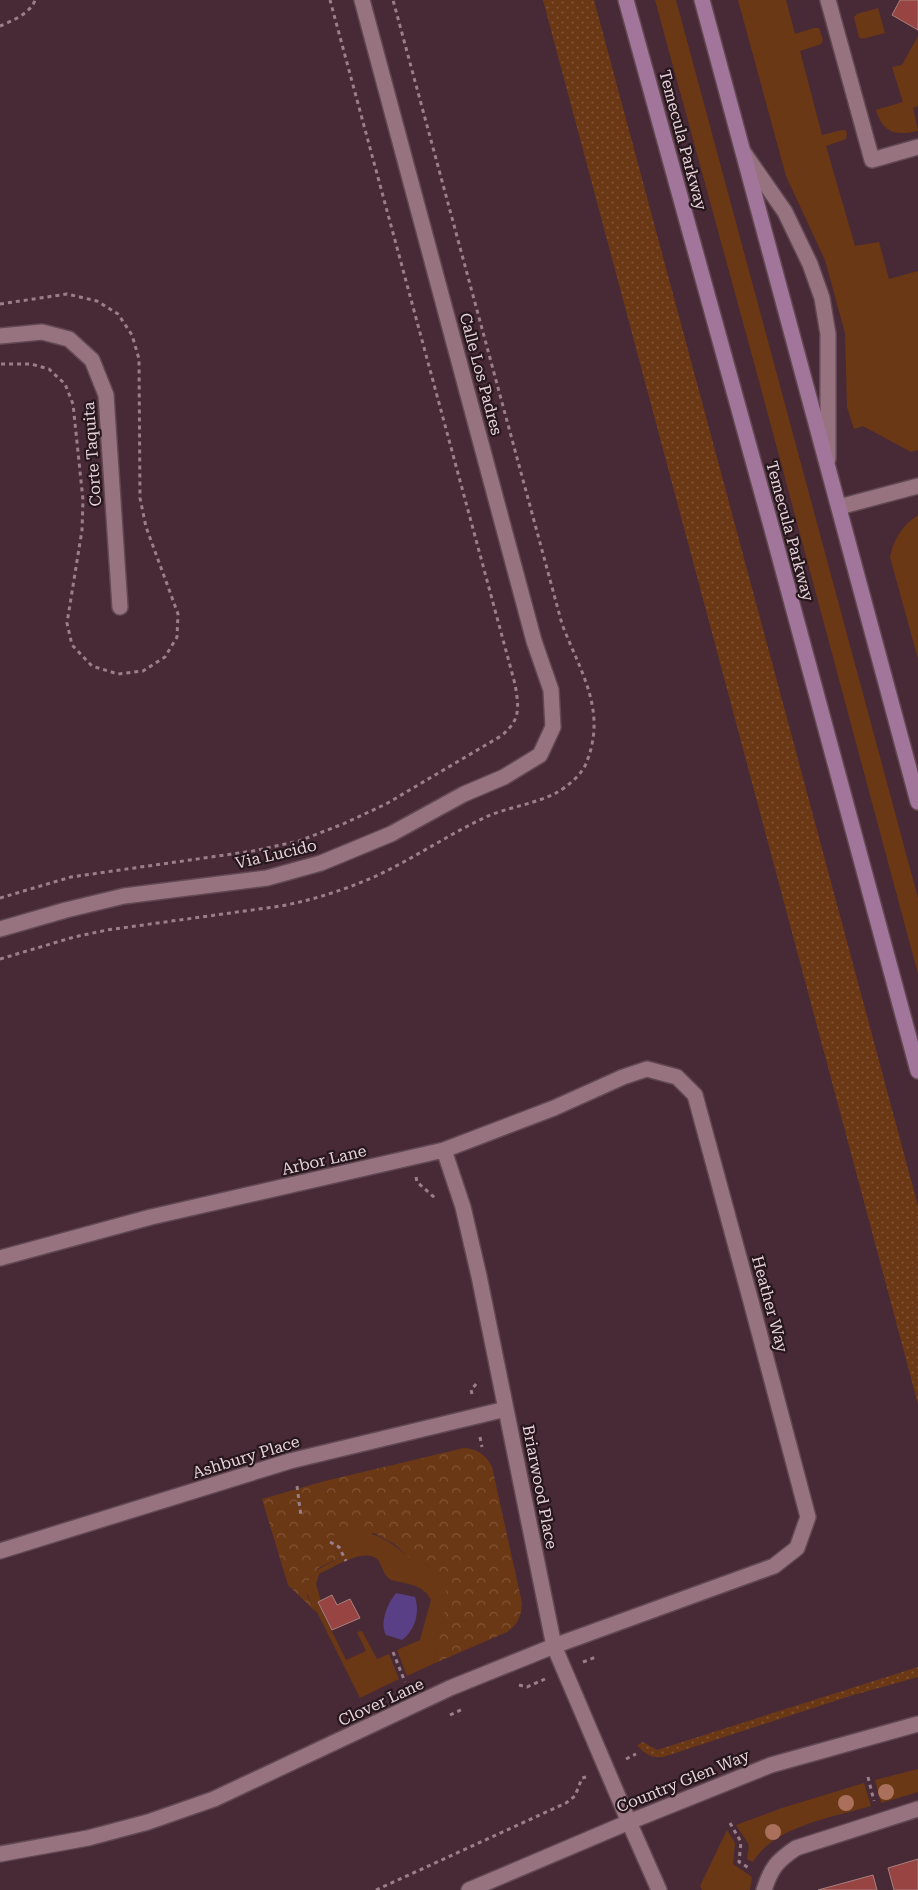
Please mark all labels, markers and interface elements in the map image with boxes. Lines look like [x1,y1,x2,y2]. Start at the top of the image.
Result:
street label: Temecula Parkway [655,68,711,213]
street label: Calle Los Padres [456,311,507,438]
street label: Corte Taquita [79,401,105,507]
street label: Temecula Parkway [762,459,818,604]
street label: Via Lucido [233,835,319,873]
street label: Arbor Lane [280,1141,368,1179]
street label: Heather Way [748,1254,792,1355]
street label: Briarwood Place [519,1423,561,1551]
street label: Ashbury Place [190,1432,302,1482]
street label: Clover Lane [335,1674,427,1730]
street label: Country Glen Way [614,1745,753,1816]

